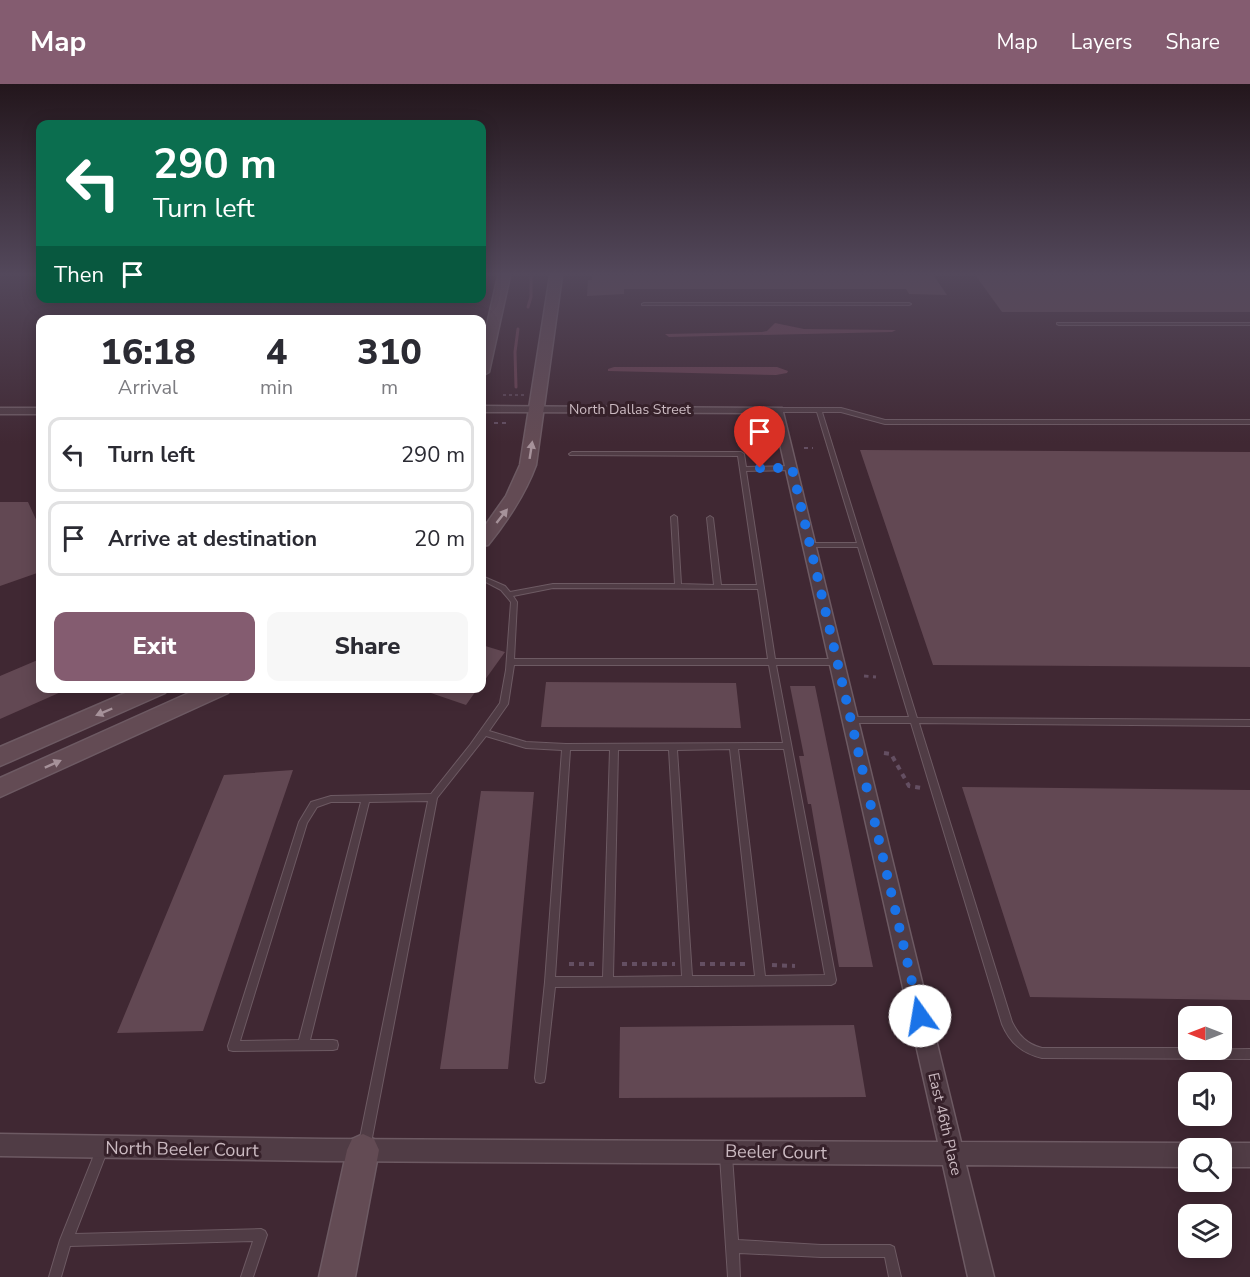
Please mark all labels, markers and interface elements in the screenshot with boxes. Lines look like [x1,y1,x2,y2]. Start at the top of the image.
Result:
text: Map [30,23,86,61]
text: Map [996,28,1038,56]
text: Layers [1071,28,1132,56]
text: Share [1165,28,1220,56]
text: 290 m [153,136,277,193]
icon: left [54,144,132,222]
text: Turn left [153,190,254,227]
icon: arrive [116,258,149,291]
text: Then [54,260,104,290]
text: 16:18 [100,328,196,377]
text: 4 [266,328,287,377]
text: 310 [357,328,422,377]
text: Arrival [118,374,178,401]
text: min [260,374,293,401]
text: m [381,374,398,401]
street label: North Dallas Street [569,400,691,419]
pin [734,406,785,468]
icon: arrive [743,415,776,448]
icon: left [57,438,90,471]
text: Turn left [108,440,195,470]
text: 290 m [401,440,465,470]
one-way arrow [527,440,536,459]
one-way arrow [495,508,508,524]
icon: arrive [57,522,90,555]
text: Arrive at destination [108,524,317,554]
text: 20 m [414,524,465,554]
button: Exit [54,612,255,681]
button: Share [267,612,468,681]
one-way arrow [95,708,113,717]
one-way arrow [45,759,63,769]
position arrow [888,984,952,1048]
north arrow [1178,1006,1232,1060]
map controls [1178,1006,1232,1258]
street label: East 46th Place [923,1071,967,1177]
button: sound [1178,1072,1232,1126]
street label: North Beeler Court [105,1136,260,1162]
button: search [1178,1138,1232,1192]
street label: Beeler Court [725,1139,828,1165]
button: layers [1178,1204,1232,1258]

